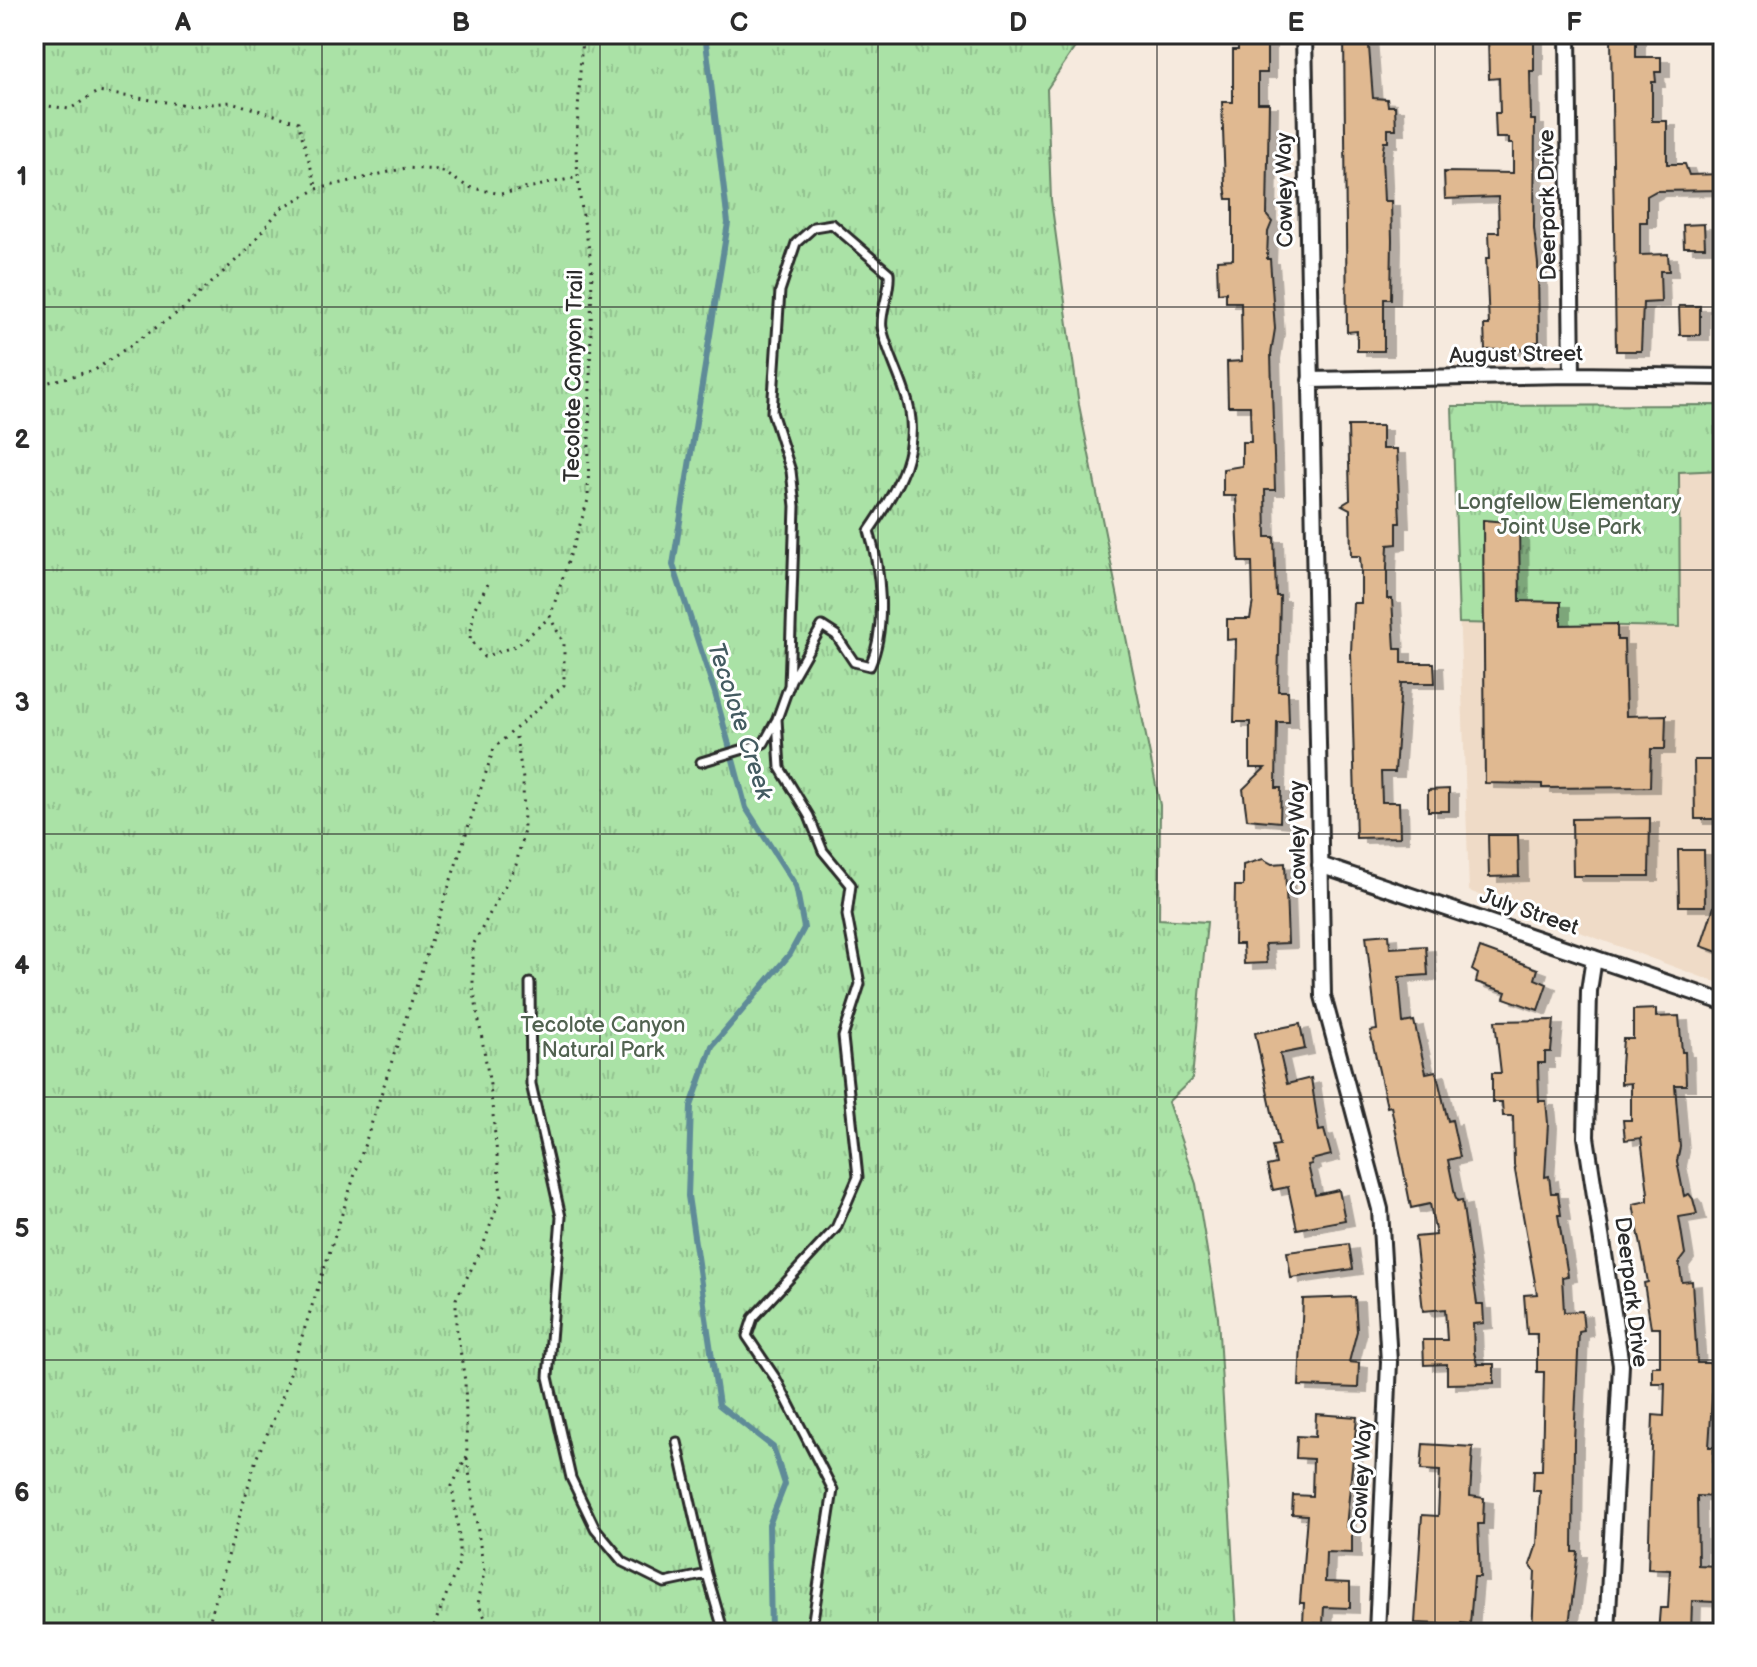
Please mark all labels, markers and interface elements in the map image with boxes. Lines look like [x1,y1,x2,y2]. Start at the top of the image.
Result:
text: A [174,8,191,39]
text: B [452,8,470,39]
text: C [730,8,748,39]
text: D [1009,8,1027,39]
text: E [1288,8,1305,39]
text: F [1566,8,1582,39]
street label: Deerpark Drive [1533,129,1563,281]
street label: Cowley Way [1270,132,1300,248]
text: 1 [17,162,27,193]
street label: Tecolote Canyon Trail [559,270,589,482]
street label: August Street [1449,340,1583,370]
text: 2 [14,425,30,456]
park label: Longfellow Elementary Joint Use Park [1457,489,1681,541]
water label: Tecolote Creek [701,639,779,805]
text: 3 [14,688,30,719]
street label: Cowley Way [1283,780,1313,896]
street label: July Street [1476,882,1582,942]
text: 4 [14,951,30,982]
park label: Tecolote Canyon Natural Park [521,1012,685,1064]
text: 5 [14,1214,30,1245]
street label: Deerpark Drive [1608,1215,1654,1369]
street label: Cowley Way [1346,1419,1378,1535]
text: 6 [14,1478,30,1509]

